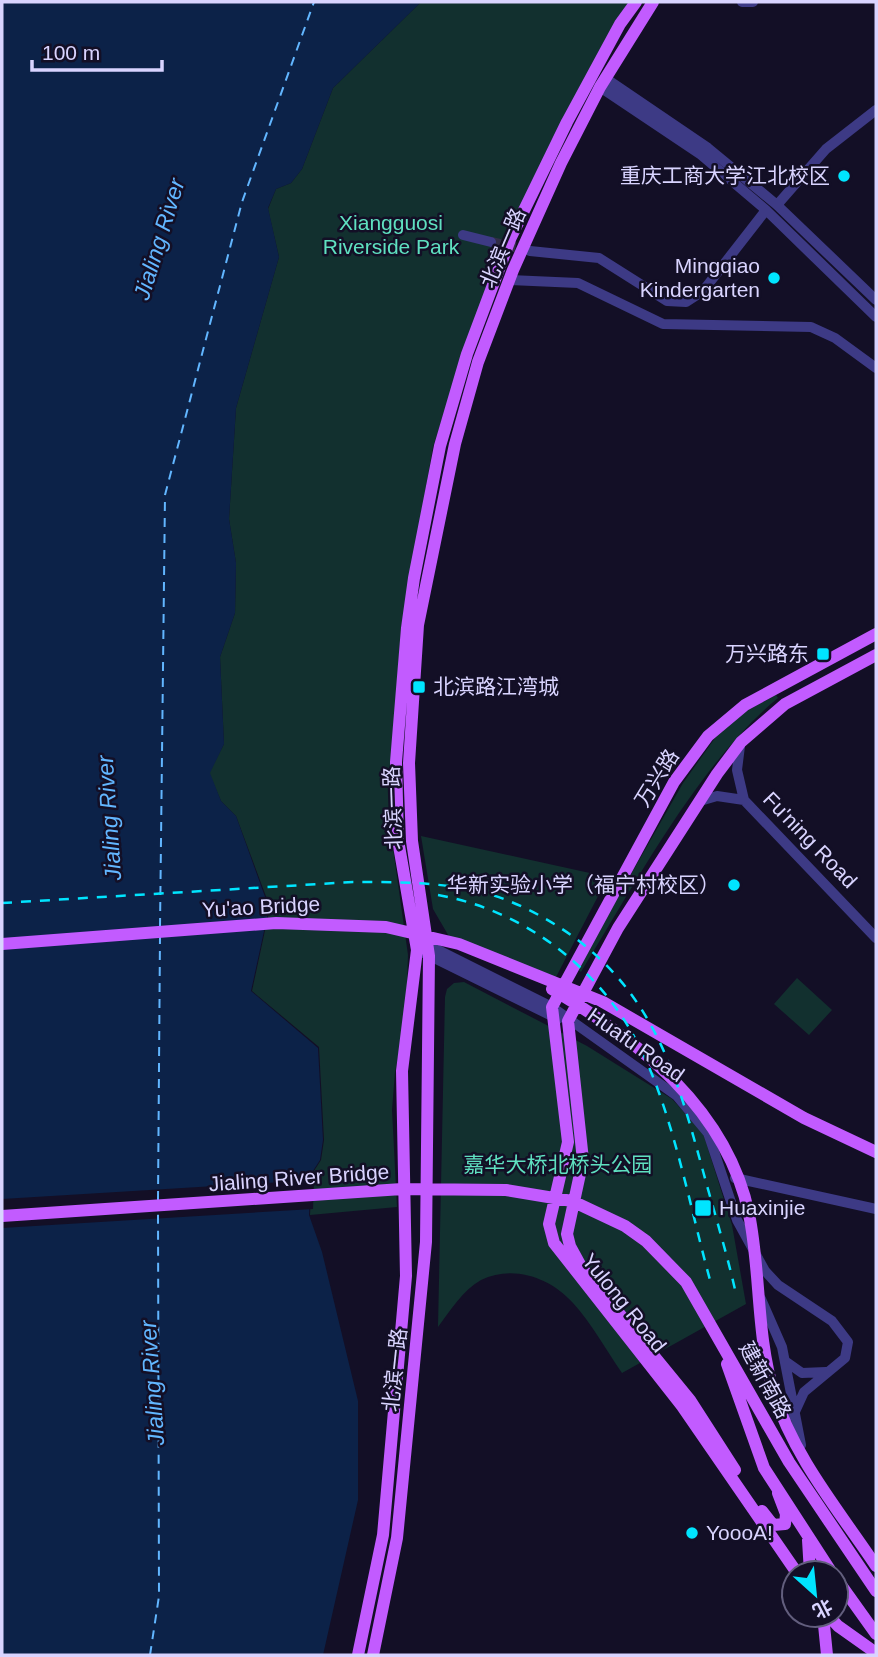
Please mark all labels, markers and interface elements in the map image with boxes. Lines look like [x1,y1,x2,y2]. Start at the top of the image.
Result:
scale bar [32,28,161,72]
text: 100 m [42,41,100,64]
place label: 重庆工商大学江北校区 [620,164,830,187]
marker: 重庆工商大学江北校区 [836,168,852,184]
water label: Jialing River [128,174,190,304]
street label: 北滨一路 [476,205,530,291]
park label: Xiangguosi Riverside Park [323,211,460,258]
place label: Mingqiao Kindergarten [640,254,760,301]
marker: Mingqiao Kindergarten [766,270,782,286]
place label: 万兴路东 [725,642,809,665]
marker: 万兴路东 [815,646,831,662]
place label: 北滨路江湾城 [433,675,559,698]
marker: 北滨路江湾城 [411,679,427,695]
street label: 万兴路 [630,745,683,811]
water label: Jialing River [92,753,126,882]
street label: 北滨一路 [380,766,405,850]
street label: Fu'ning Road [759,787,862,892]
place label: 华新实验小学（福宁村校区） [447,873,720,896]
marker: 华新实验小学（福宁村校区） [726,877,742,893]
street label: Yu'ao Bridge [201,892,321,921]
street label: Huafu Road [584,1003,689,1086]
park label: 嘉华大桥北桥头公园 [464,1153,653,1176]
street label: Jialing River Bridge [208,1160,390,1195]
place label: Huaxinjie [719,1196,805,1219]
marker: Huaxinjie [693,1198,713,1218]
street label: Yulong Road [578,1249,671,1357]
water label: Jialing River [135,1318,169,1447]
street label: 北滨一路 [379,1327,410,1413]
street label: 建新南路 [735,1337,796,1422]
place label: YoooA! [706,1521,773,1544]
marker: YoooA! [684,1525,700,1541]
north arrow [780,1559,850,1629]
text: 北 [809,1595,836,1622]

